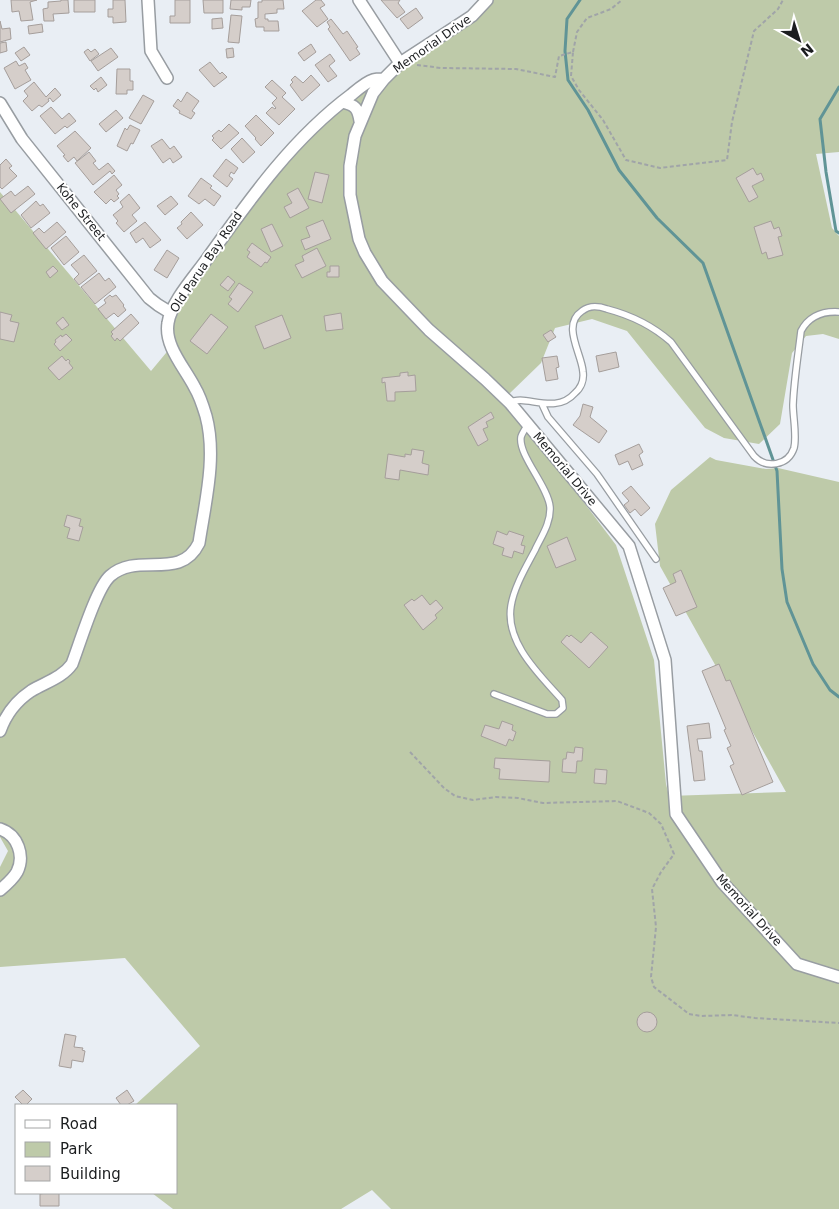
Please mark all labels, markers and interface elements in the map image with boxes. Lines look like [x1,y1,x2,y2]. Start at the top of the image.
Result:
street label: Memorial Drive [390,12,474,76]
north arrow [774,15,824,65]
text: N [798,40,817,60]
street label: Kohe Street [54,180,109,244]
street label: Old Parua Bay Road [167,209,245,315]
street label: Memorial Drive [530,429,600,509]
street label: Memorial Drive [713,871,785,949]
legend [15,1104,178,1194]
text: Road [60,1115,98,1133]
text: Park [60,1140,93,1158]
text: Building [60,1165,121,1183]

